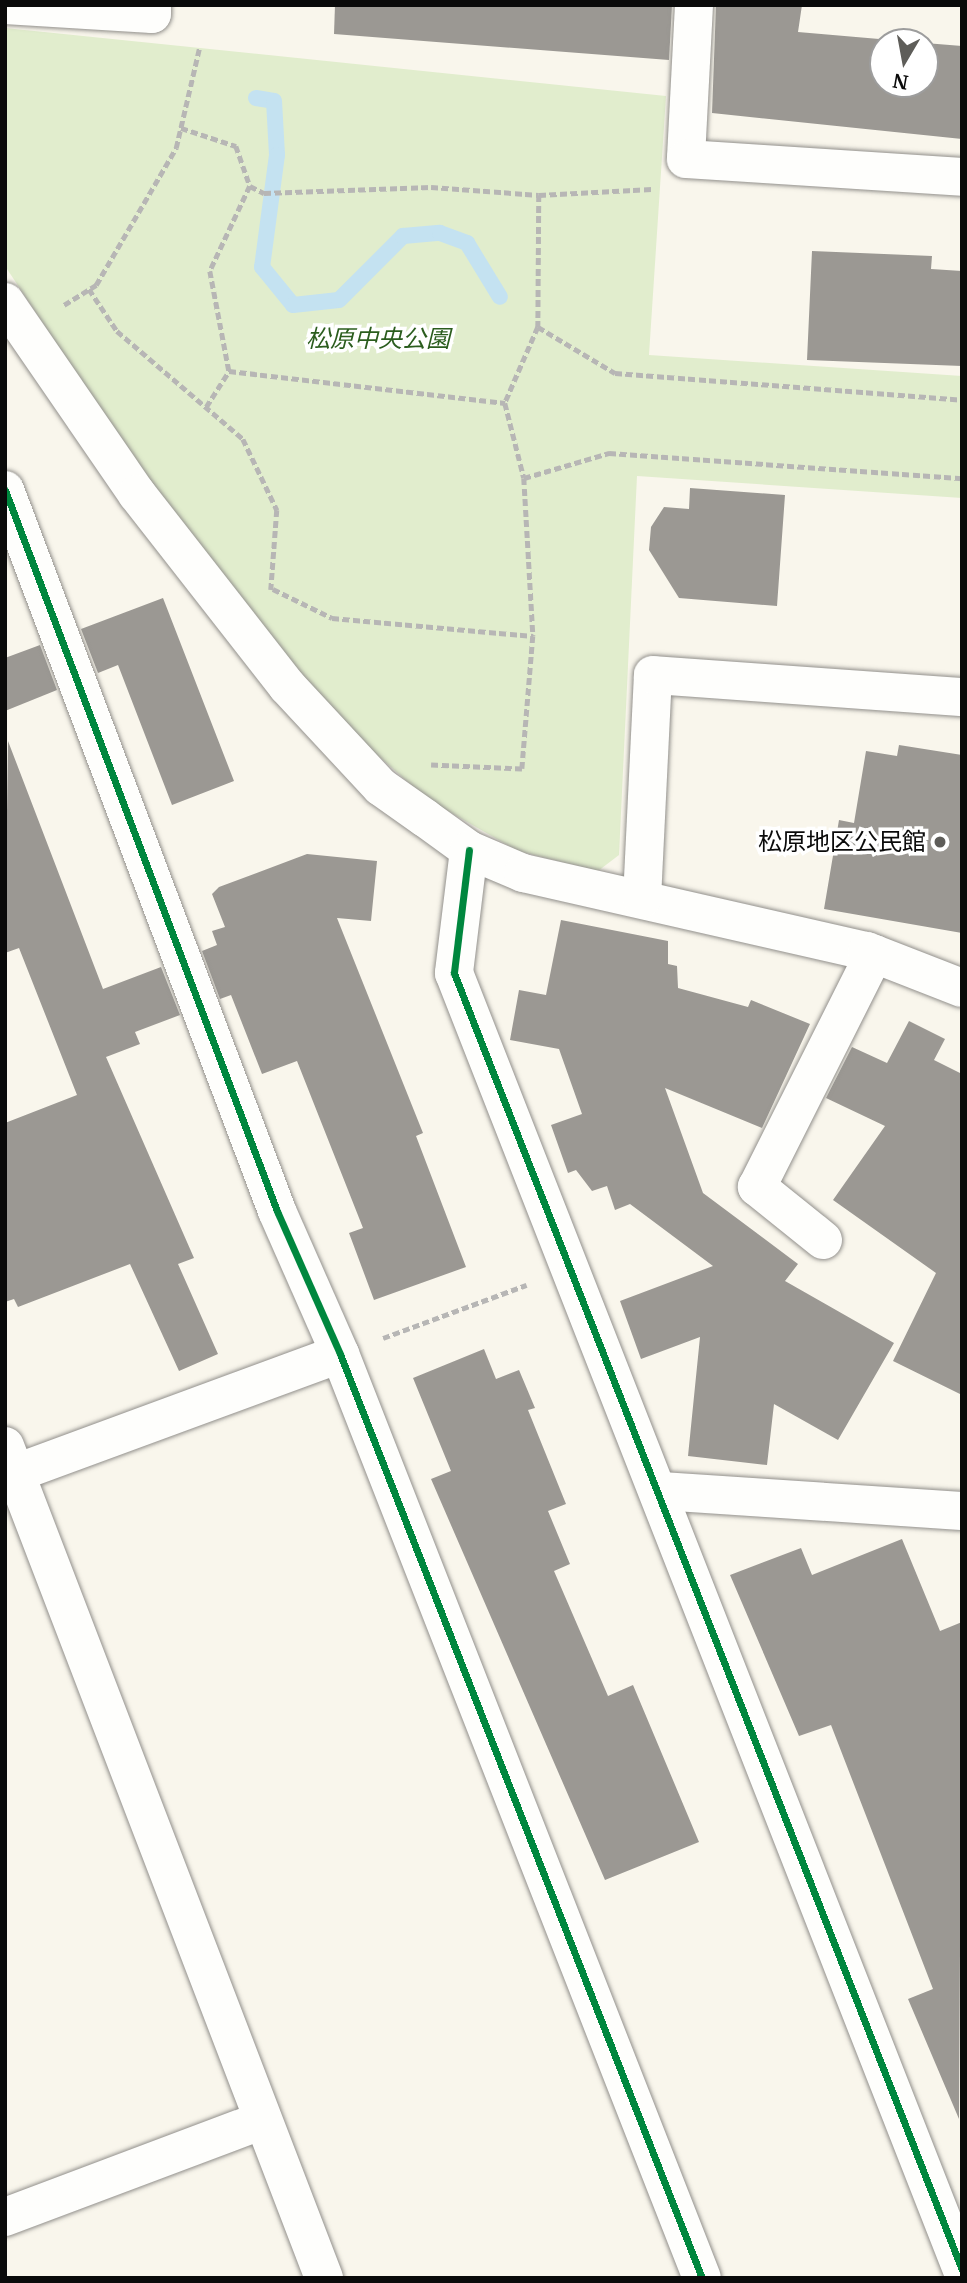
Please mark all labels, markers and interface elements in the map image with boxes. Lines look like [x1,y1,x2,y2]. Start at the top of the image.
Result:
north arrow [869,28,939,98]
text: N [891,69,910,95]
park label: 松原中央公園 [306,325,450,353]
place label: 松原地区公民館 [758,828,926,856]
marker: 松原地区公民館 [932,834,948,850]

